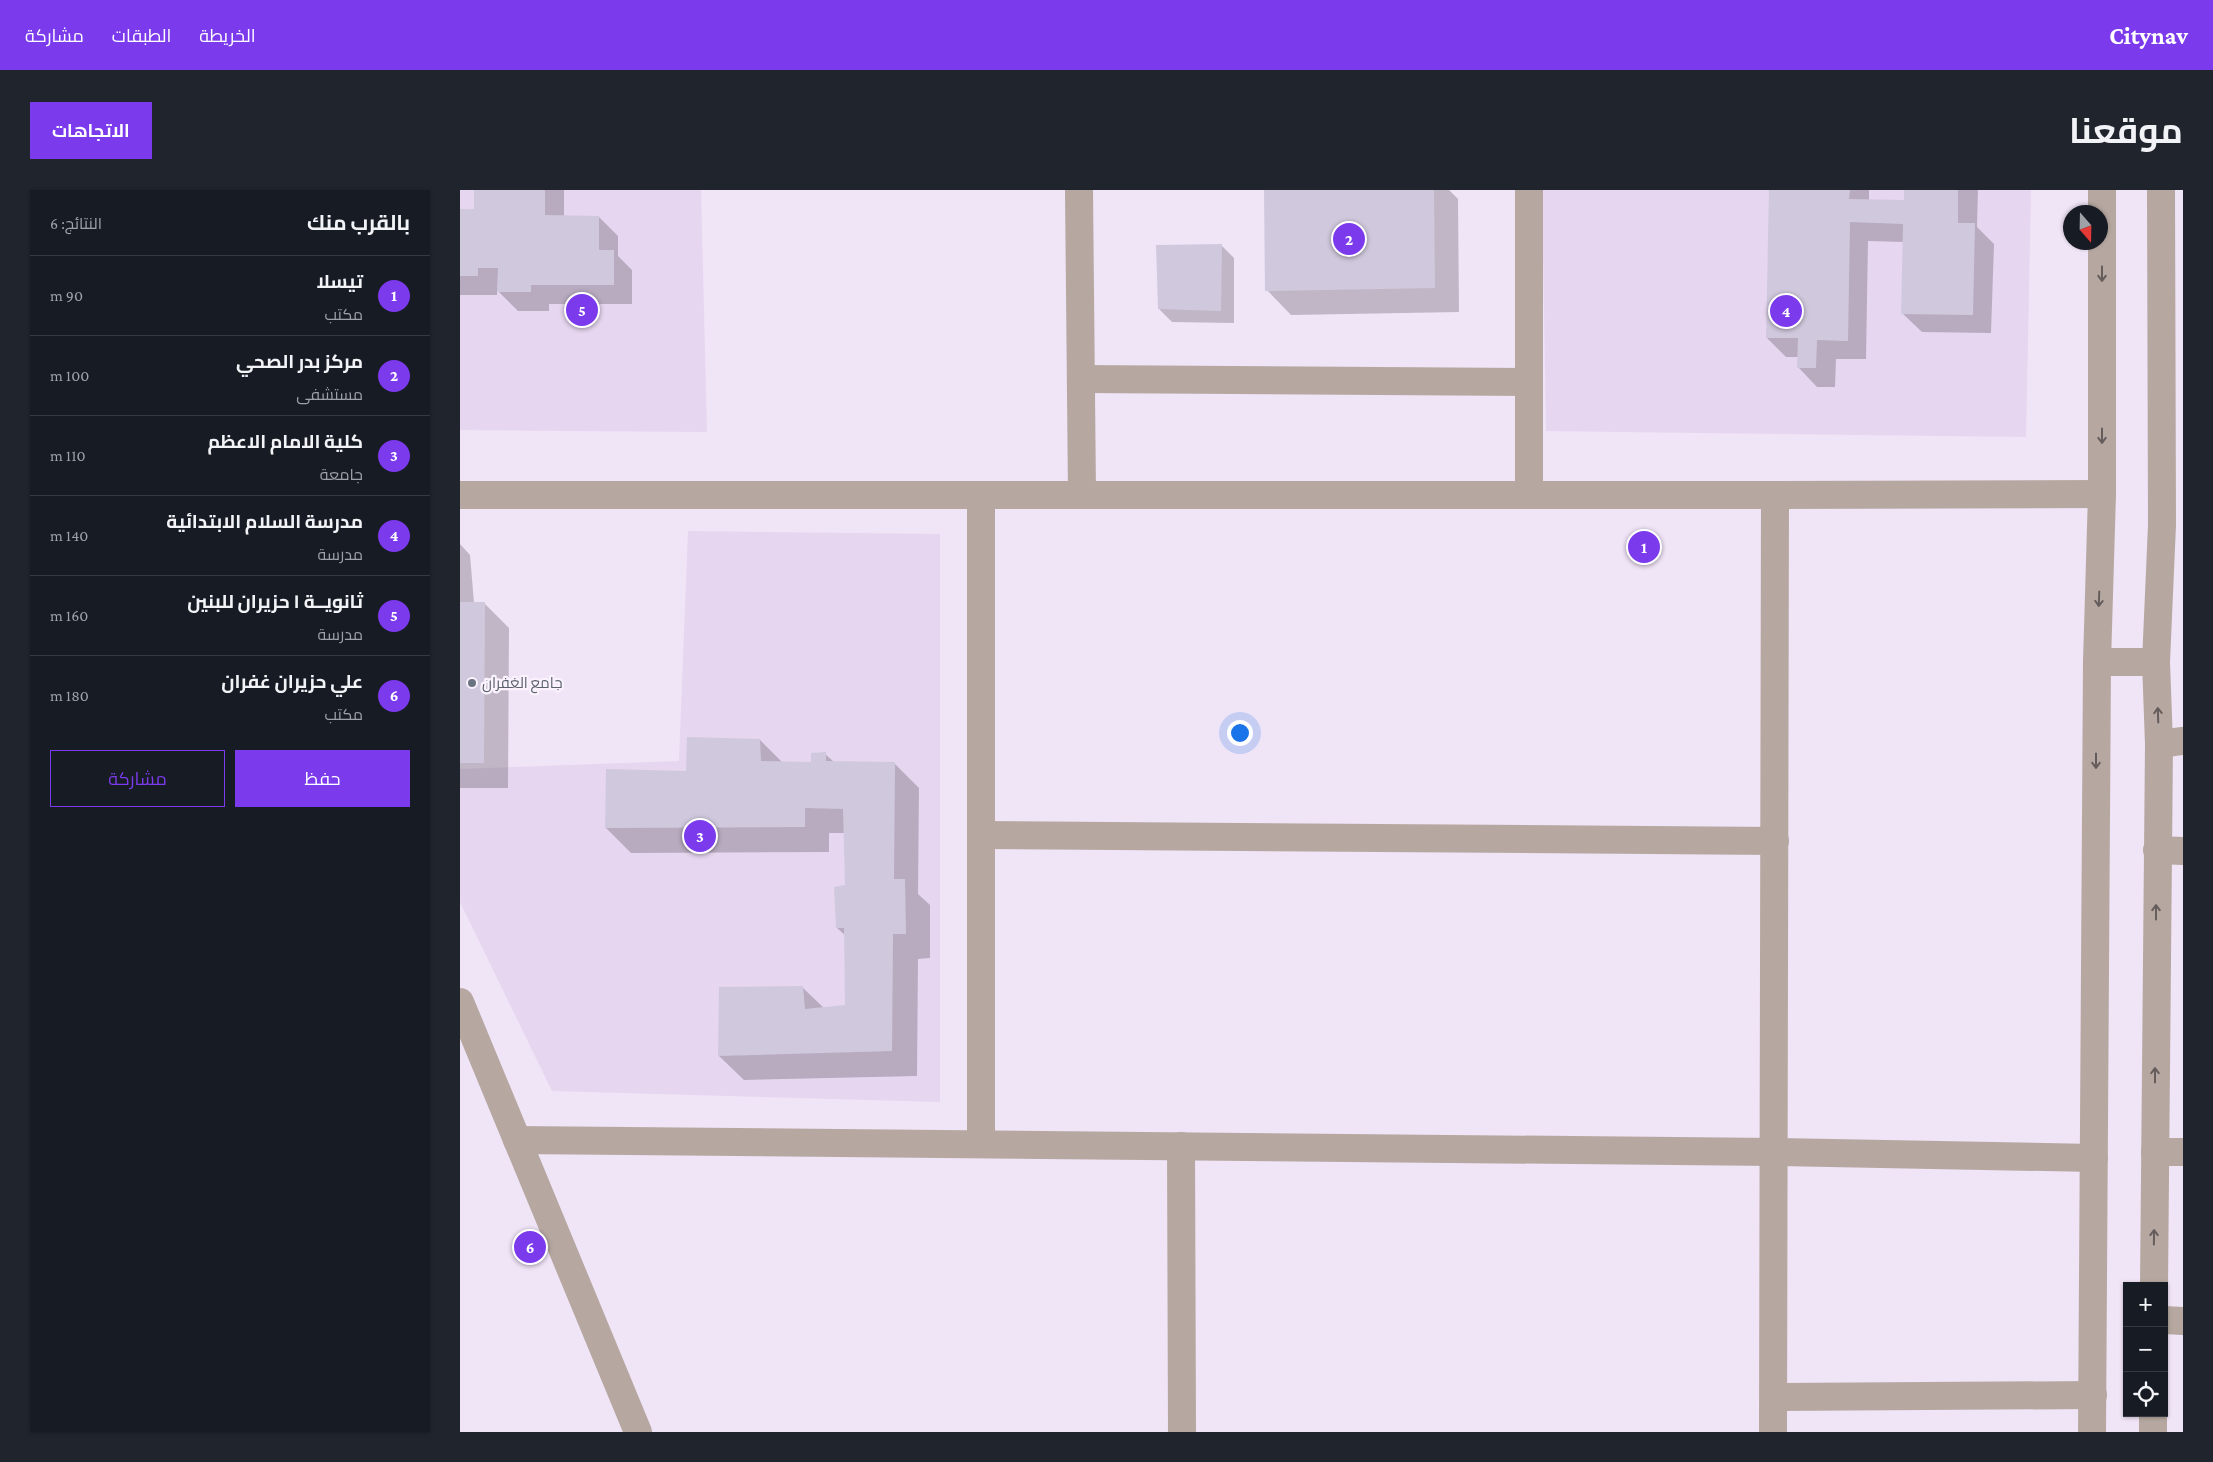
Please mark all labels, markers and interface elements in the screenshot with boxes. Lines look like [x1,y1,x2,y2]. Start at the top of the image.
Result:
text: Citynav [2109,22,2188,49]
text: مشاركة [25,26,84,46]
text: الطبقات [112,26,171,46]
text: الخريطة [199,26,256,46]
button: الاتجاهات [30,102,152,159]
text: موقعنا [2069,112,2183,151]
north arrow [2063,205,2108,250]
text: بالقرب منك [307,211,410,235]
text: النتائج: 6 [50,215,102,232]
pin: 2 [1333,220,1365,258]
one-way arrow [2097,265,2107,281]
text: تيسلا [316,271,363,292]
text: 90 m [50,287,83,304]
text: 1 [391,287,397,304]
pin: 5 [566,291,598,329]
pin: 4 [1770,292,1802,330]
text: مكتب [324,306,363,323]
text: مركز بدر الصحي [236,351,363,372]
text: 100 m [50,367,89,384]
text: 2 [390,367,398,384]
text: مستشفى [296,386,363,403]
one-way arrow [2097,428,2107,444]
text: كلية الامام الاعظم [207,431,363,452]
text: 110 m [50,447,86,464]
text: 3 [390,447,398,464]
text: جامعة [320,466,363,483]
text: مدرسة السلام الابتدائية [166,511,363,532]
text: 140 m [50,527,88,544]
text: 4 [390,527,398,544]
pin: 1 [1628,528,1660,566]
text: مدرسة [317,546,363,563]
one-way arrow [2094,590,2103,606]
text: ثانويــة ١ حزيران للبنين [187,591,363,612]
text: 160 m [50,607,88,624]
text: 5 [390,607,398,624]
text: مدرسة [317,626,363,643]
text: علي حزيران غفران [221,671,363,692]
place label: جامع الغفران [482,675,562,694]
marker: جامع الغفران [466,677,478,689]
text: 180 m [50,687,89,704]
text: 6 [390,687,398,704]
text: مكتب [324,706,363,723]
one-way arrow [2153,707,2163,723]
your location [1227,720,1253,746]
button: مشاركة [50,750,225,807]
button: حفظ [235,750,410,807]
one-way arrow [2091,752,2101,769]
pin: 3 [684,817,716,855]
one-way arrow [2151,904,2161,920]
one-way arrow [2150,1067,2160,1083]
pin: 6 [514,1228,546,1266]
one-way arrow [2149,1229,2159,1246]
map controls [2123,1282,2168,1417]
button: + [2123,1282,2168,1327]
button: − [2123,1327,2168,1372]
button: locate [2123,1372,2168,1417]

